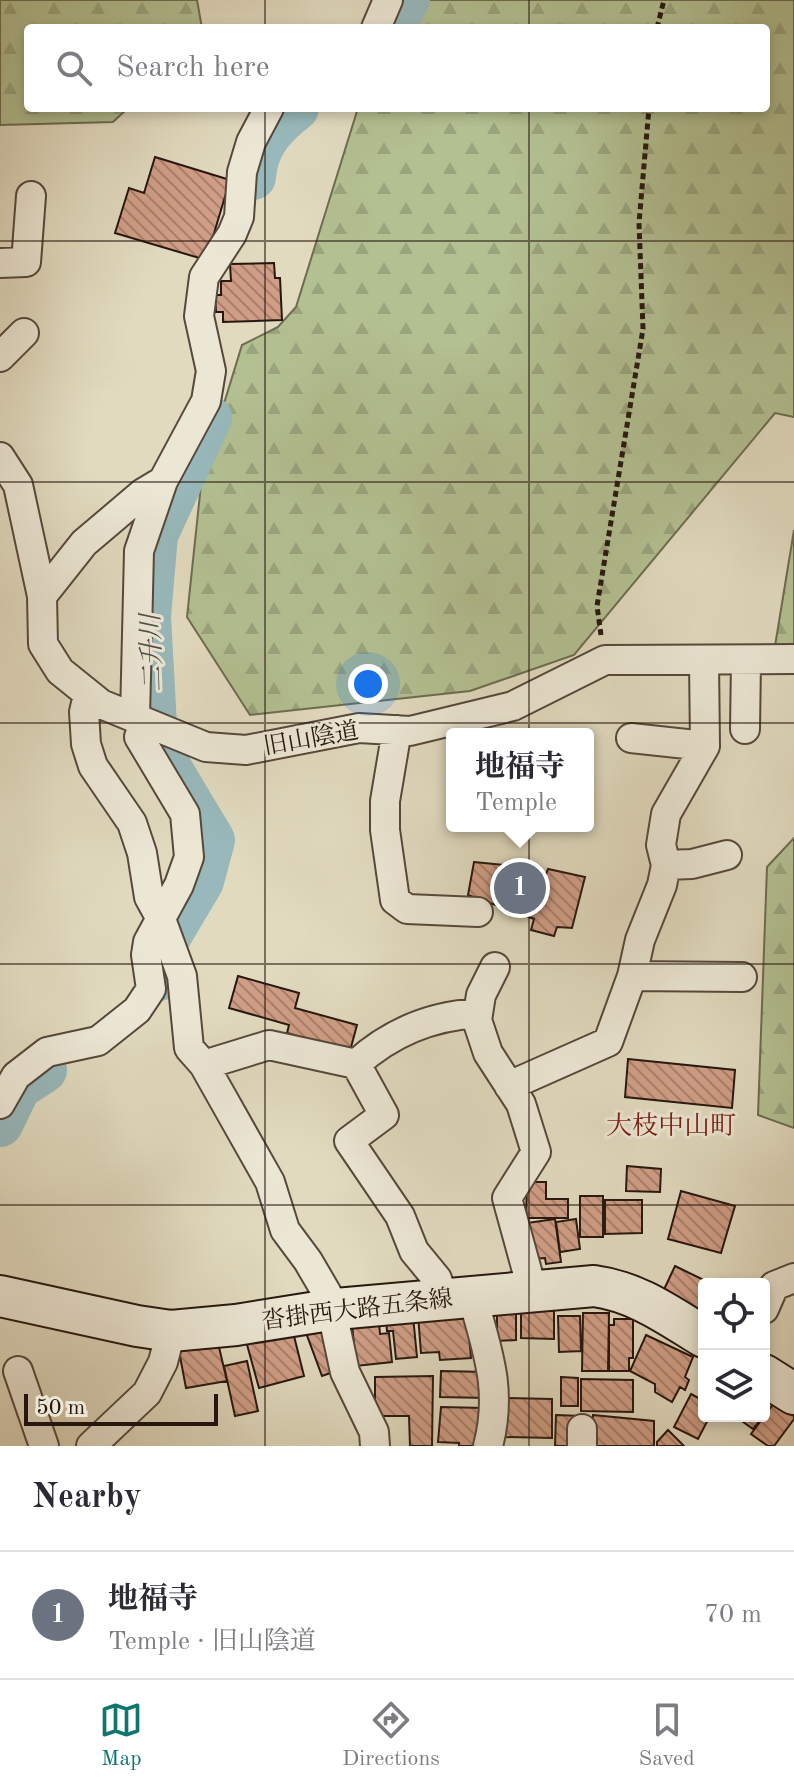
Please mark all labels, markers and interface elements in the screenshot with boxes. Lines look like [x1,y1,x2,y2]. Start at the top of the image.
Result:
search box [24,24,770,112]
icon: search [52,46,96,90]
text: Search here [116,53,270,83]
water label: 二升川 [137,611,167,692]
your location [348,664,388,704]
street label: 旧山陰道 [261,717,361,760]
popup [446,728,594,832]
text: 地福寺 [475,753,565,783]
text: Temple [475,790,557,816]
pin: 1 [494,858,546,918]
district label: 大枝中山町 [606,1112,736,1140]
map controls [698,1278,770,1422]
button: locate [698,1278,770,1350]
street label: 沓掛西大路五条線 [260,1284,454,1335]
button: layers [698,1350,770,1422]
scale bar [24,1390,218,1426]
text: 50 m [36,1397,85,1419]
text: Nearby [32,1481,142,1515]
text: 地福寺 [108,1585,198,1615]
text: 1 [50,1602,66,1628]
text: 70 m [704,1602,762,1628]
text: Temple · 旧山陰道 [108,1629,316,1655]
tab: Map [99,1698,143,1773]
tab: Directions [342,1698,440,1773]
tab: Saved [639,1698,695,1773]

